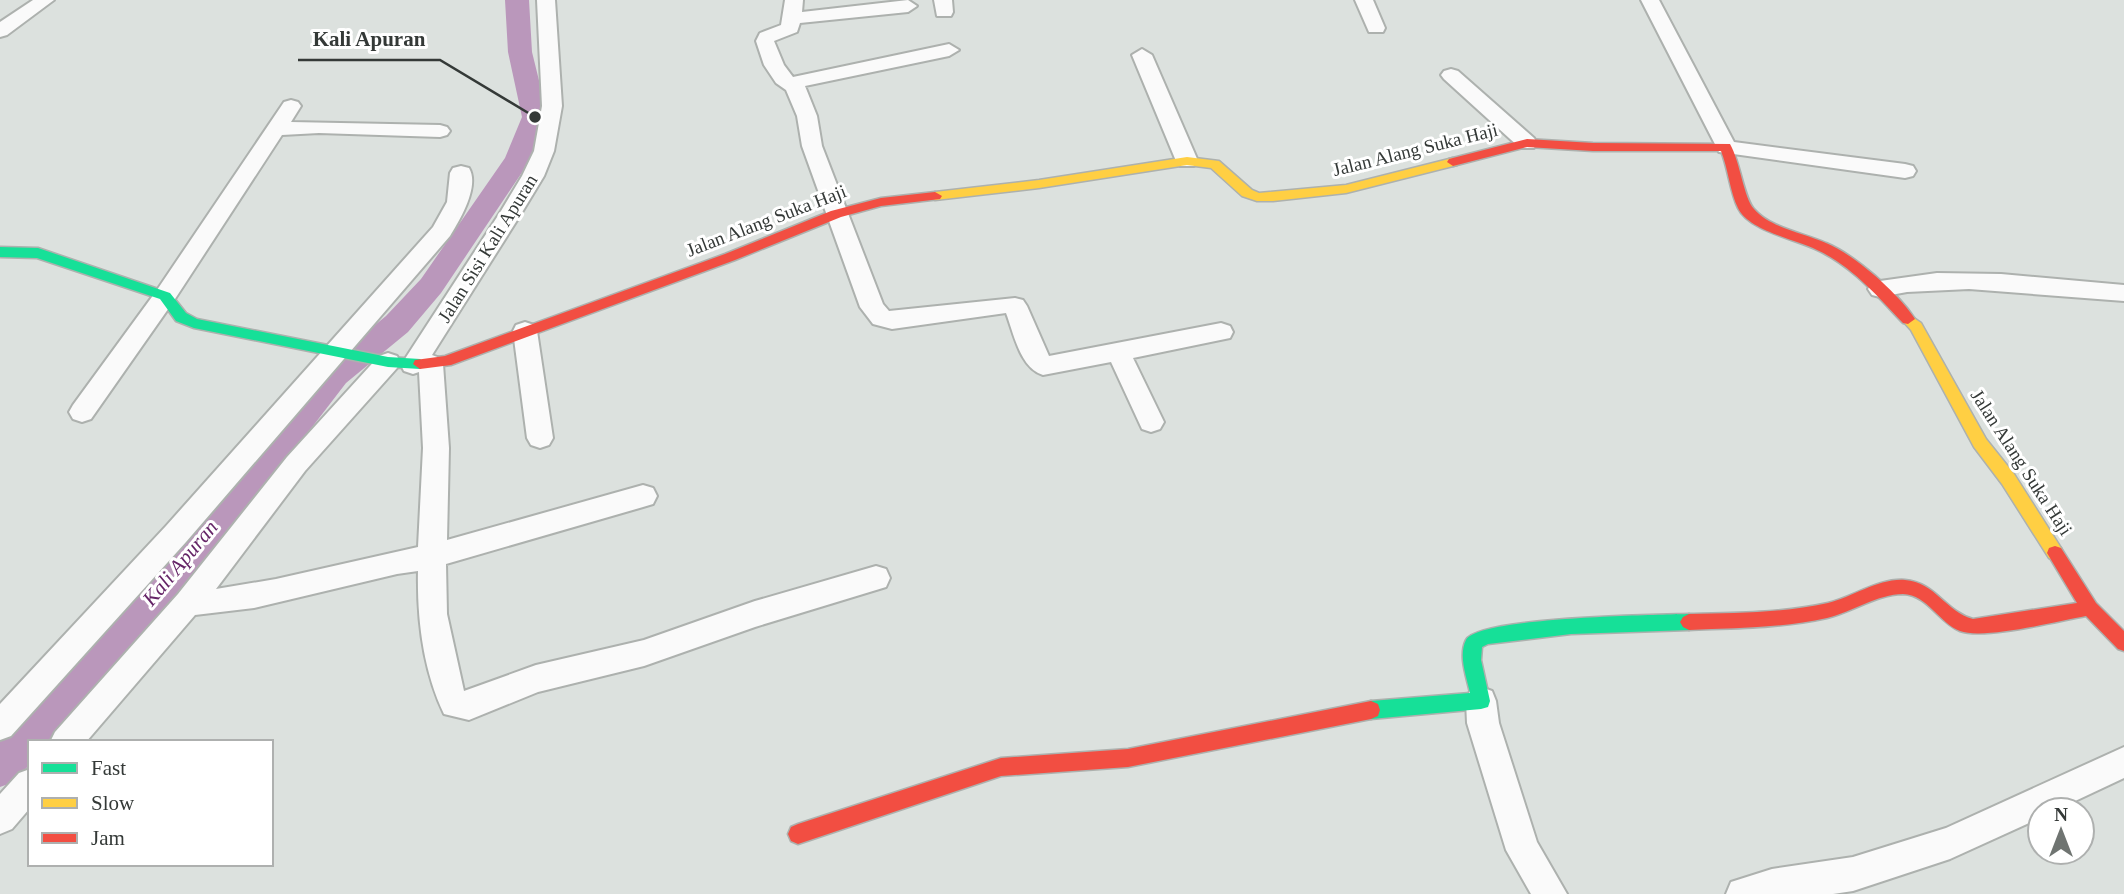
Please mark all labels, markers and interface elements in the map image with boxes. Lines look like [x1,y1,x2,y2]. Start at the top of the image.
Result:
callout: Kali Apuran [298,18,440,60]
text: Kali Apuran [313,27,426,51]
street label: Jalan Alang Suka Haji [1330,119,1500,180]
street label: Jalan Sisi Kali Apuran [433,170,542,326]
street label: Jalan Alang Suka Haji [683,180,849,261]
street label: Jalan Alang Suka Haji [1967,386,2077,539]
water label: Kali Apuran [137,515,223,611]
legend [28,740,273,866]
text: Fast [91,756,126,780]
text: Slow [91,791,135,815]
north arrow [2026,796,2096,866]
text: N [2054,804,2068,825]
text: Jam [91,826,125,850]

